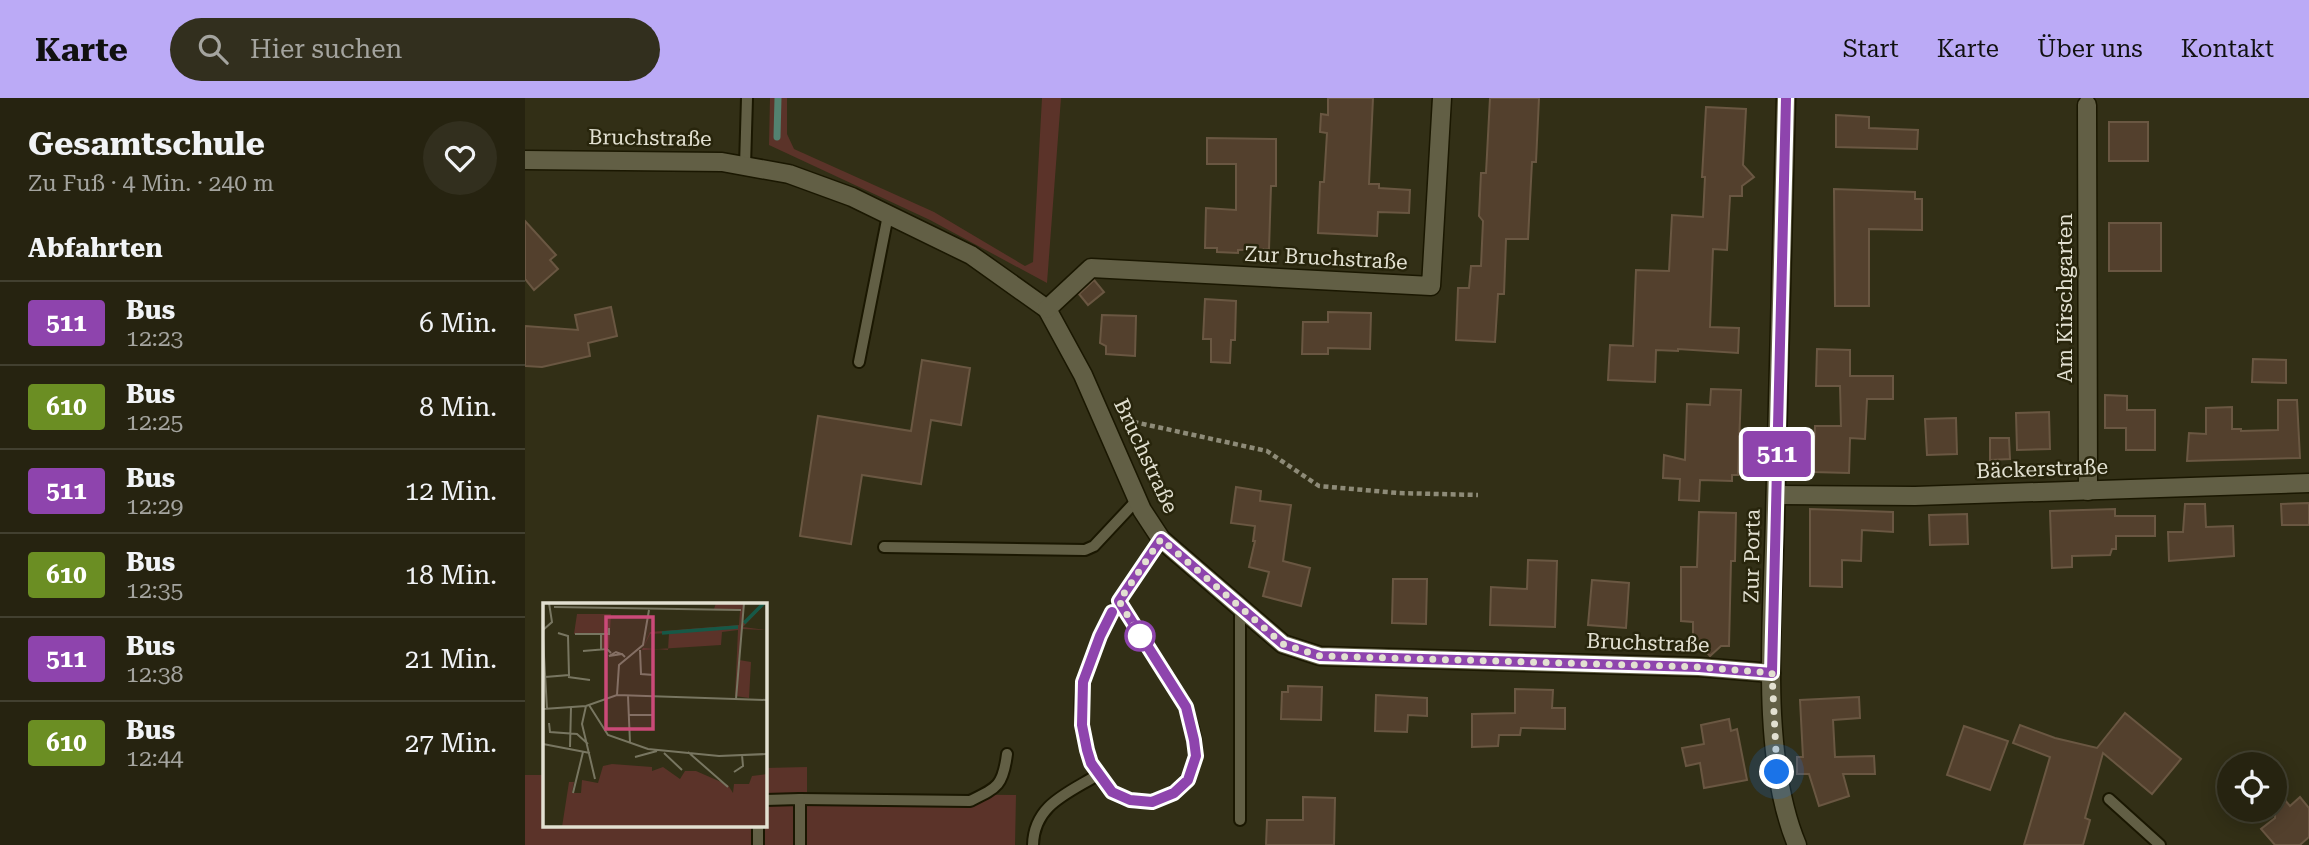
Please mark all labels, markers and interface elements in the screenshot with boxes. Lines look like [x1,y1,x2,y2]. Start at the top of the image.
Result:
search box [170,18,660,81]
text: Karte [35,30,128,69]
icon: search [194,30,232,68]
text: Hier suchen [250,34,402,64]
text: Start [1843,35,1899,63]
text: Karte [1937,35,1999,63]
text: Über uns [2037,35,2143,63]
text: Kontakt [2181,35,2274,63]
button: heart [423,121,497,195]
text: Gesamtschule [28,124,265,163]
street label: Bruchstraße [588,125,712,151]
text: Zu Fuß · 4 Min. · 240 m [28,170,274,197]
street label: Am Kirschgarten [2053,213,2077,383]
text: Abfahrten [28,233,163,263]
street label: Zur Bruchstraße [1244,242,1408,274]
text: Bus [126,295,175,325]
text: 6 Min. [419,308,497,338]
text: 511 [46,309,87,337]
text: 12:23 [126,325,183,352]
text: Bus [126,379,175,409]
text: 8 Min. [419,392,497,422]
text: 610 [46,393,87,421]
street label: Bruchstraße [1109,395,1183,517]
text: 12:25 [126,409,183,436]
line badge: 511 [1737,431,1817,477]
text: 511 [1757,440,1797,468]
street label: Bäckerstraße [1976,455,2108,483]
text: Bus [126,463,175,493]
text: 12 Min. [405,476,497,506]
text: 511 [46,477,87,505]
text: 12:29 [126,493,183,520]
street label: Zur Porta [1739,508,1765,603]
text: Bus [126,547,175,577]
text: 18 Min. [405,560,497,590]
text: 610 [46,561,87,589]
text: 12:35 [126,577,183,604]
inset map [543,603,767,828]
unlabelled marker [1125,621,1155,651]
street label: Bruchstraße [1586,629,1710,657]
text: Bus [126,631,175,661]
text: 21 Min. [405,644,497,674]
text: 511 [46,645,87,673]
text: 12:38 [126,661,183,688]
text: Bus [126,715,175,745]
text: 27 Min. [405,728,497,758]
text: 610 [46,729,87,757]
text: 12:44 [126,745,183,772]
map controls [2217,752,2287,822]
button: locate [2217,752,2287,822]
your location [1759,754,1794,789]

